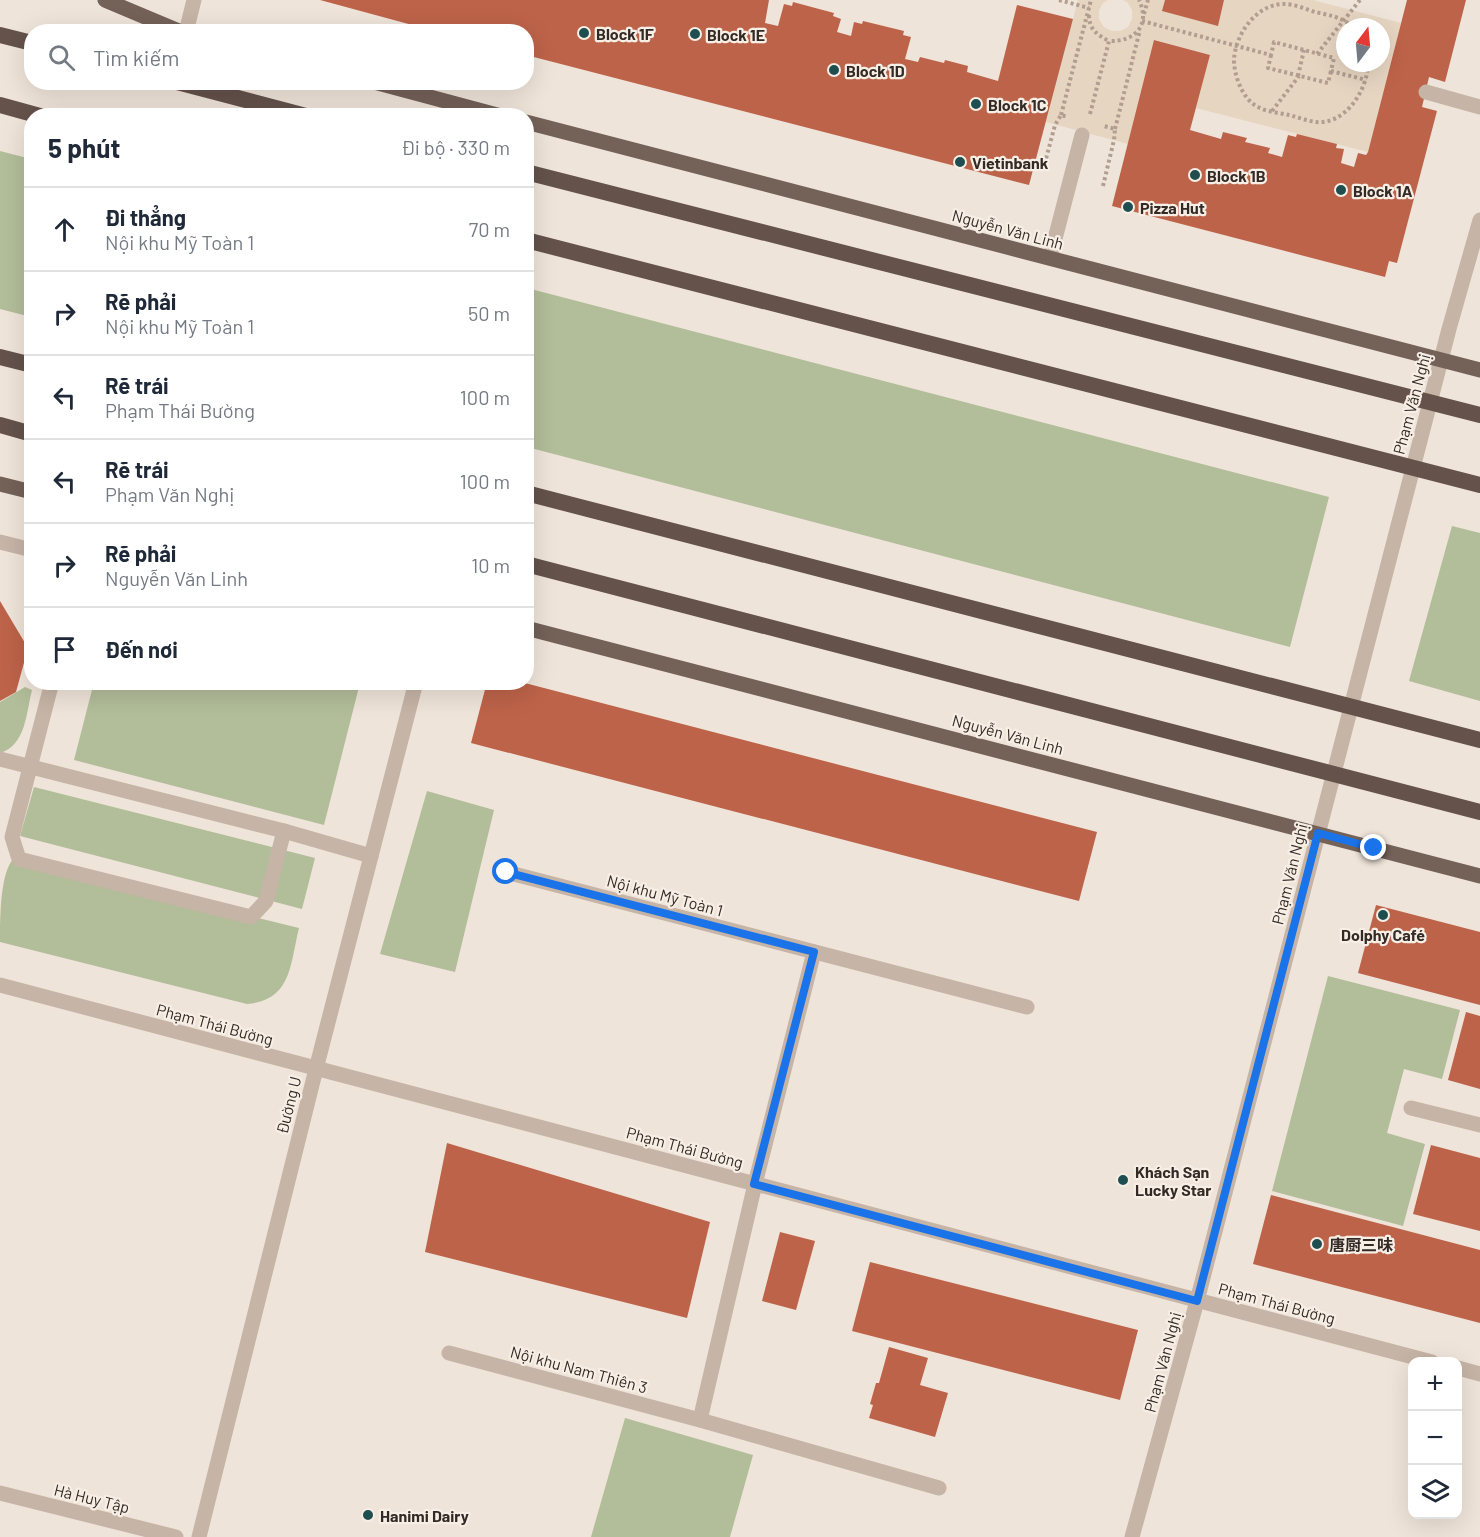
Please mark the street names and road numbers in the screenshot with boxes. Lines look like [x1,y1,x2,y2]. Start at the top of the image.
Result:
street label: Nguyễn Văn Linh [950,205,1066,253]
street label: Phạm Văn Nghị [1388,352,1434,456]
street label: Nguyễn Văn Linh [950,710,1066,758]
street label: Phạm Văn Nghị [1267,822,1311,926]
street label: Nội khu Mỹ Toàn 1 [605,870,725,920]
street label: Phạm Thái Bường [155,999,275,1049]
street label: Đường U [272,1074,304,1136]
street label: Phạm Thái Bường [625,1122,745,1172]
street label: Phạm Thái Bường [1217,1278,1337,1328]
street label: Phạm Văn Nghị [1139,1310,1185,1414]
street label: Nội khu Nam Thiên 3 [508,1342,650,1396]
street label: Hà Huy Tập [52,1479,132,1517]

